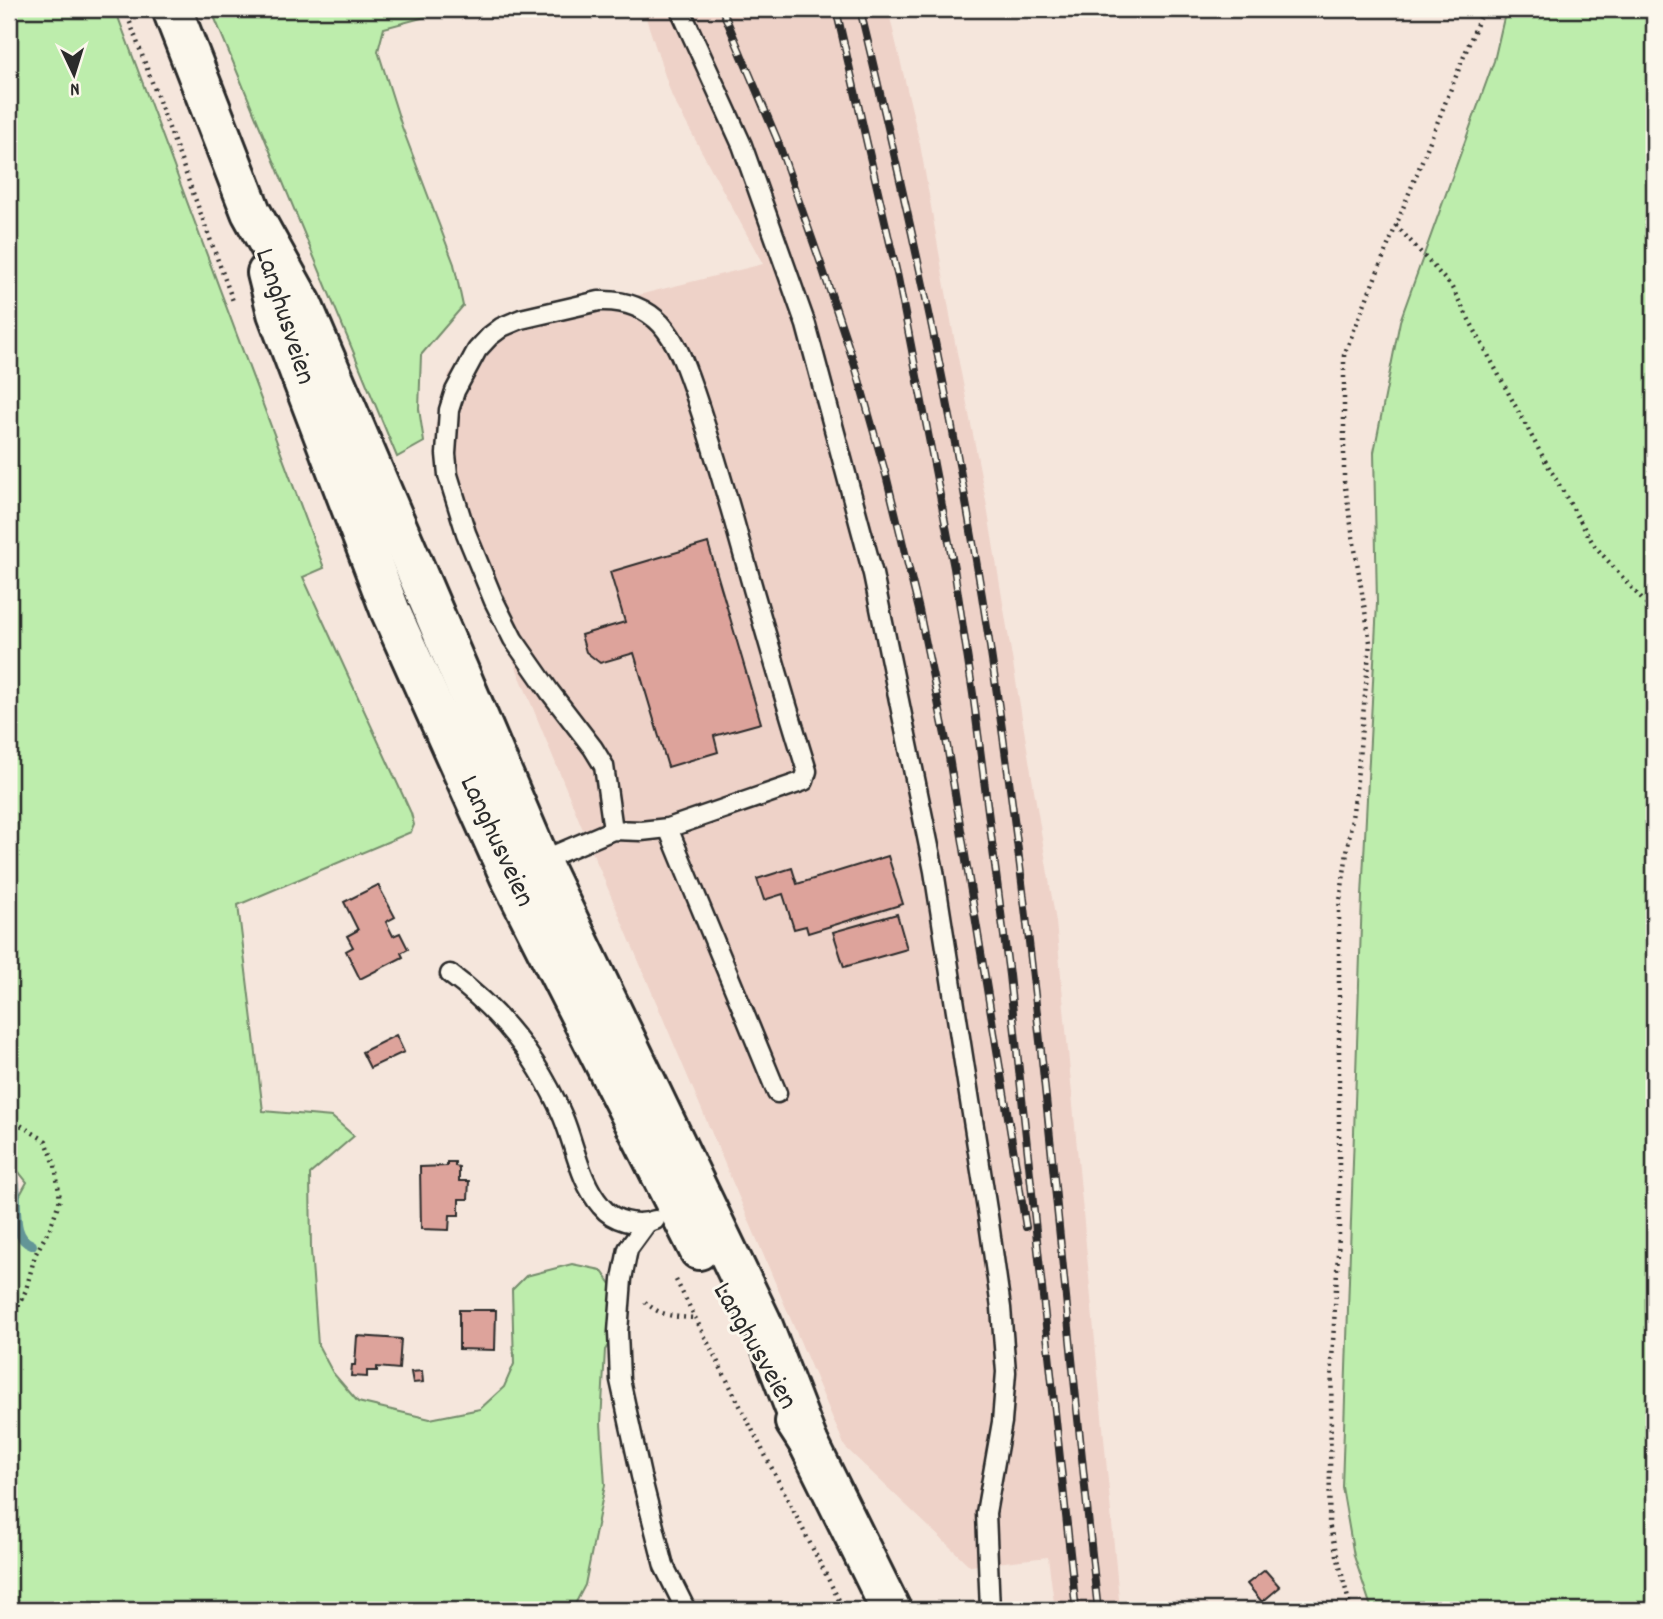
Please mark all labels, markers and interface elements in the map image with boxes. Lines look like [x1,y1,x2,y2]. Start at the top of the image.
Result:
north arrow [38,38,108,108]
text: N [69,74,81,101]
street label: Langhusveien [242,244,324,390]
street label: Langhusveien [447,770,543,914]
street label: Langhusveien [700,1276,806,1418]

